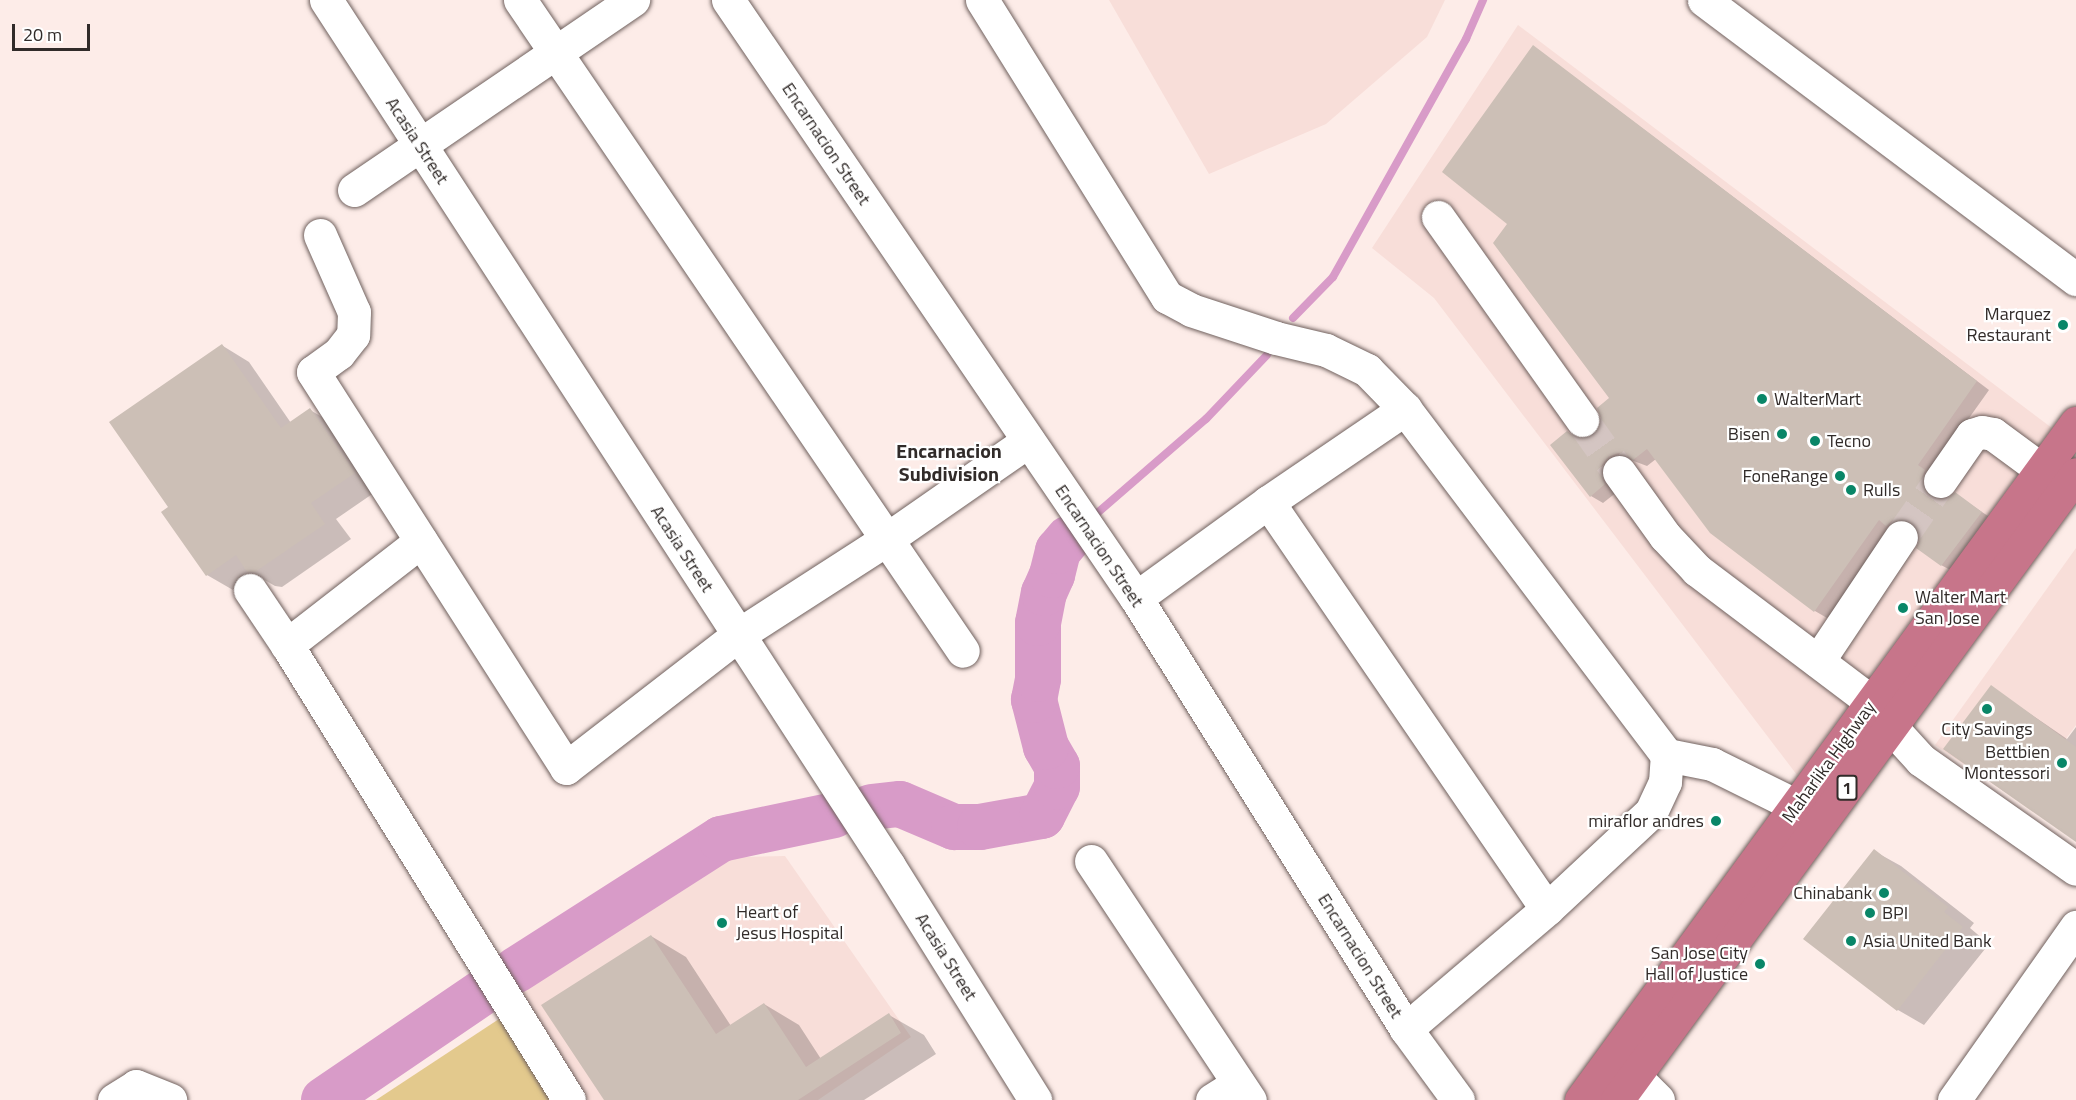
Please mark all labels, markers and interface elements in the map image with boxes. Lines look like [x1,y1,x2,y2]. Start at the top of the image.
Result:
scale bar [15,12,93,50]
text: 20 m [23,21,62,48]
street label: Encarnacion Street [777,79,875,209]
street label: Acasia Street [381,94,453,188]
place label: Marquez Restaurant [1967,304,2051,346]
marker: Marquez Restaurant [2056,318,2070,332]
place label: WalterMart [1774,388,1861,410]
marker: WalterMart [1755,392,1769,406]
place label: Bisen [1728,423,1770,445]
marker: Bisen [1775,427,1789,441]
place label: Tecno [1827,430,1871,452]
marker: Tecno [1808,434,1822,448]
district label: Encarnacion Subdivision [896,438,1002,485]
place label: FoneRange [1742,465,1828,487]
marker: FoneRange [1833,469,1847,483]
place label: Rulls [1863,479,1900,501]
street label: Encarnacion Street [1050,481,1148,611]
marker: Rulls [1844,483,1858,497]
street label: Acasia Street [646,502,718,596]
place label: Walter Mart San Jose [1915,587,2006,630]
marker: Walter Mart San Jose [1896,601,1910,615]
street label: Maharlika Highway [1778,697,1880,827]
marker: City Savings [1980,702,1994,716]
place label: City Savings [1941,718,2033,740]
place label: Bettbien Montessori [1964,742,2050,784]
marker: Bettbien Montessori [2055,756,2069,770]
road number: 1 [1836,775,1858,801]
place label: miraflor andres [1588,810,1704,832]
marker: miraflor andres [1709,814,1723,828]
place label: Chinabank [1793,882,1872,904]
marker: Chinabank [1877,886,1891,900]
street label: Encarnacion Street [1313,890,1407,1022]
place label: Heart of Jesus Hospital [736,902,843,944]
place label: BPI [1882,902,1908,924]
marker: BPI [1863,906,1877,920]
street label: Acasia Street [911,909,981,1005]
marker: Heart of Jesus Hospital [713,914,731,932]
place label: Asia United Bank [1863,930,1992,952]
marker: Asia United Bank [1844,934,1858,948]
place label: San Jose City Hall of Justice [1645,943,1748,986]
marker: San Jose City Hall of Justice [1753,957,1767,971]

